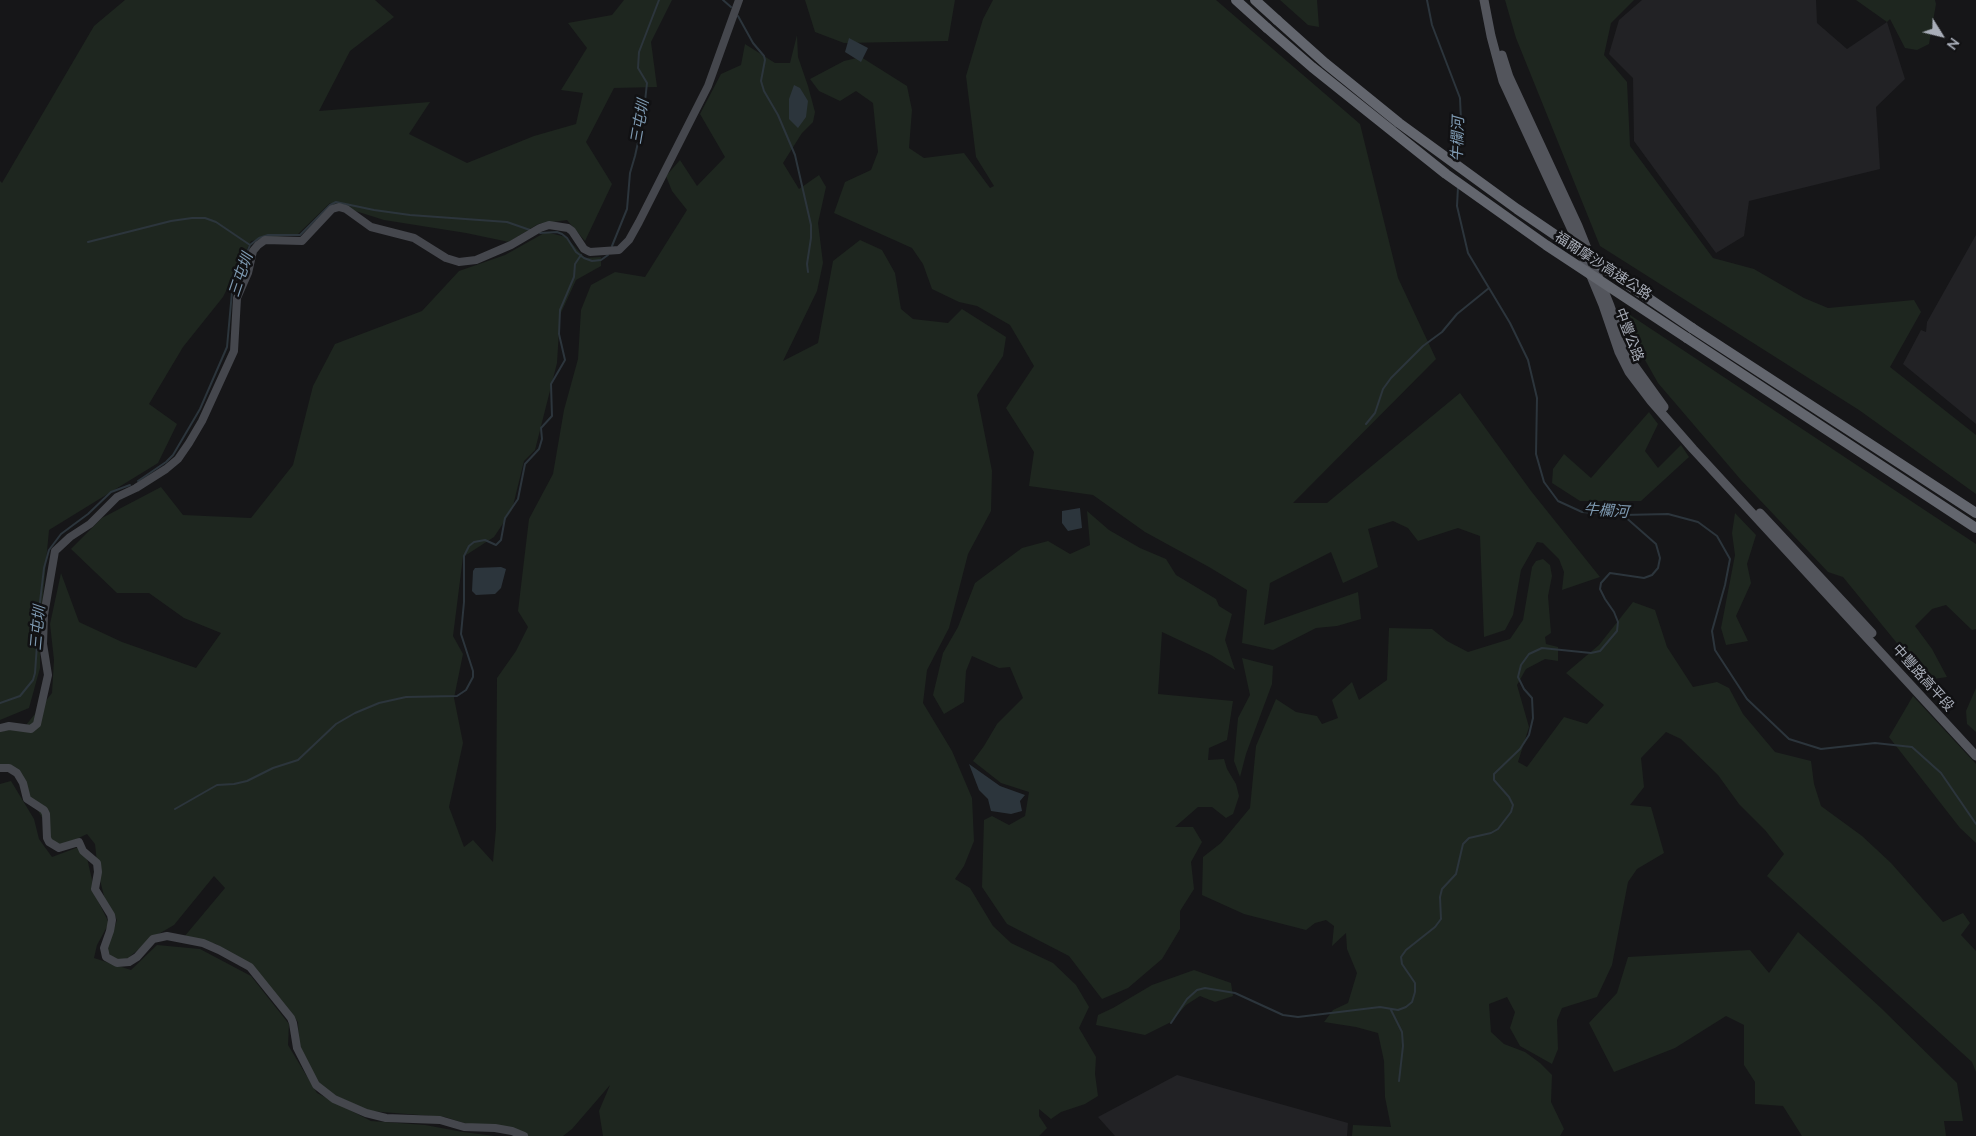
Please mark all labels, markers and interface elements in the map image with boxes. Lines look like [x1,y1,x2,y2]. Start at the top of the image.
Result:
north arrow [1916,10,1966,60]
text: N [1943,34,1964,53]
water label: 三屯圳 [627,98,653,146]
water label: 牛欄河 [1448,116,1468,162]
street label: 福爾摩沙高速公路 [1551,228,1655,304]
water label: 三屯圳 [225,251,257,299]
street label: 中豐公路 [1611,306,1647,364]
water label: 牛欄河 [1583,500,1629,522]
water label: 三屯圳 [27,605,49,651]
street label: 中豐路高平段 [1889,641,1957,715]

